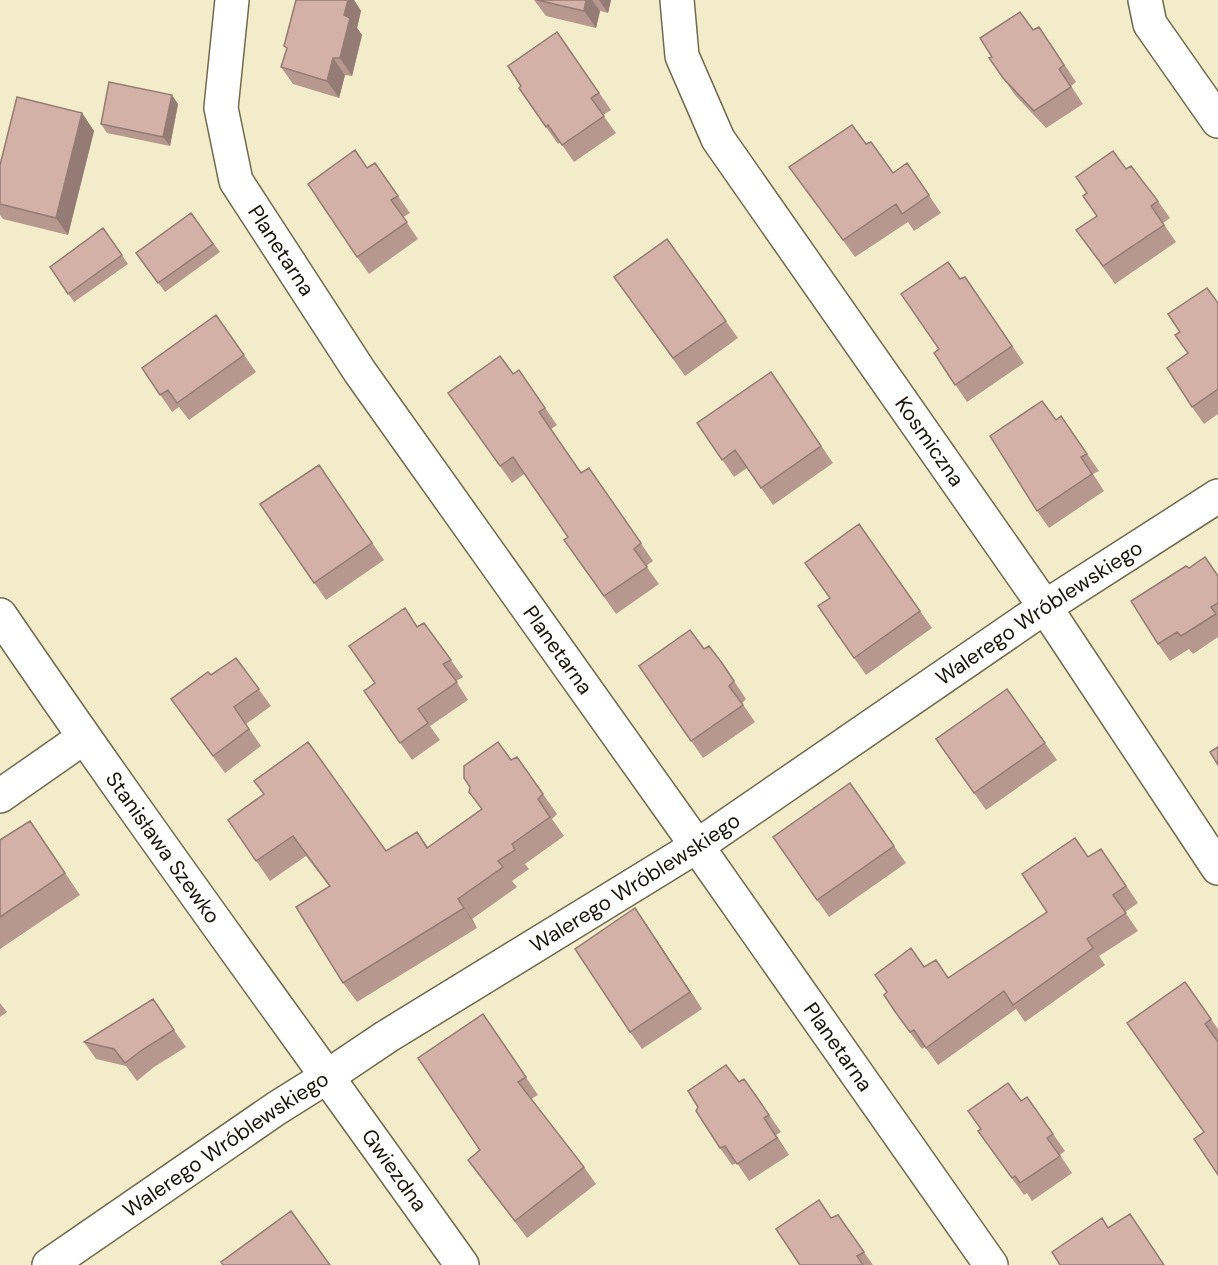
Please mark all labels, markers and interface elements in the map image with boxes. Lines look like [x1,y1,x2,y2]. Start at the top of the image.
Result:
street label: Planetarna [241,200,321,301]
street label: Kosmiczna [888,391,971,492]
street label: Walerego Wróblewskiego [930,534,1148,692]
street label: Planetarna [516,600,599,700]
street label: Stanisława Szewko [99,766,227,929]
street label: Walerego Wróblewskiego [525,806,746,959]
street label: Planetarna [797,997,879,1097]
street label: Walerego Wróblewskiego [117,1065,334,1224]
street label: Gwiezdna [355,1123,433,1217]

